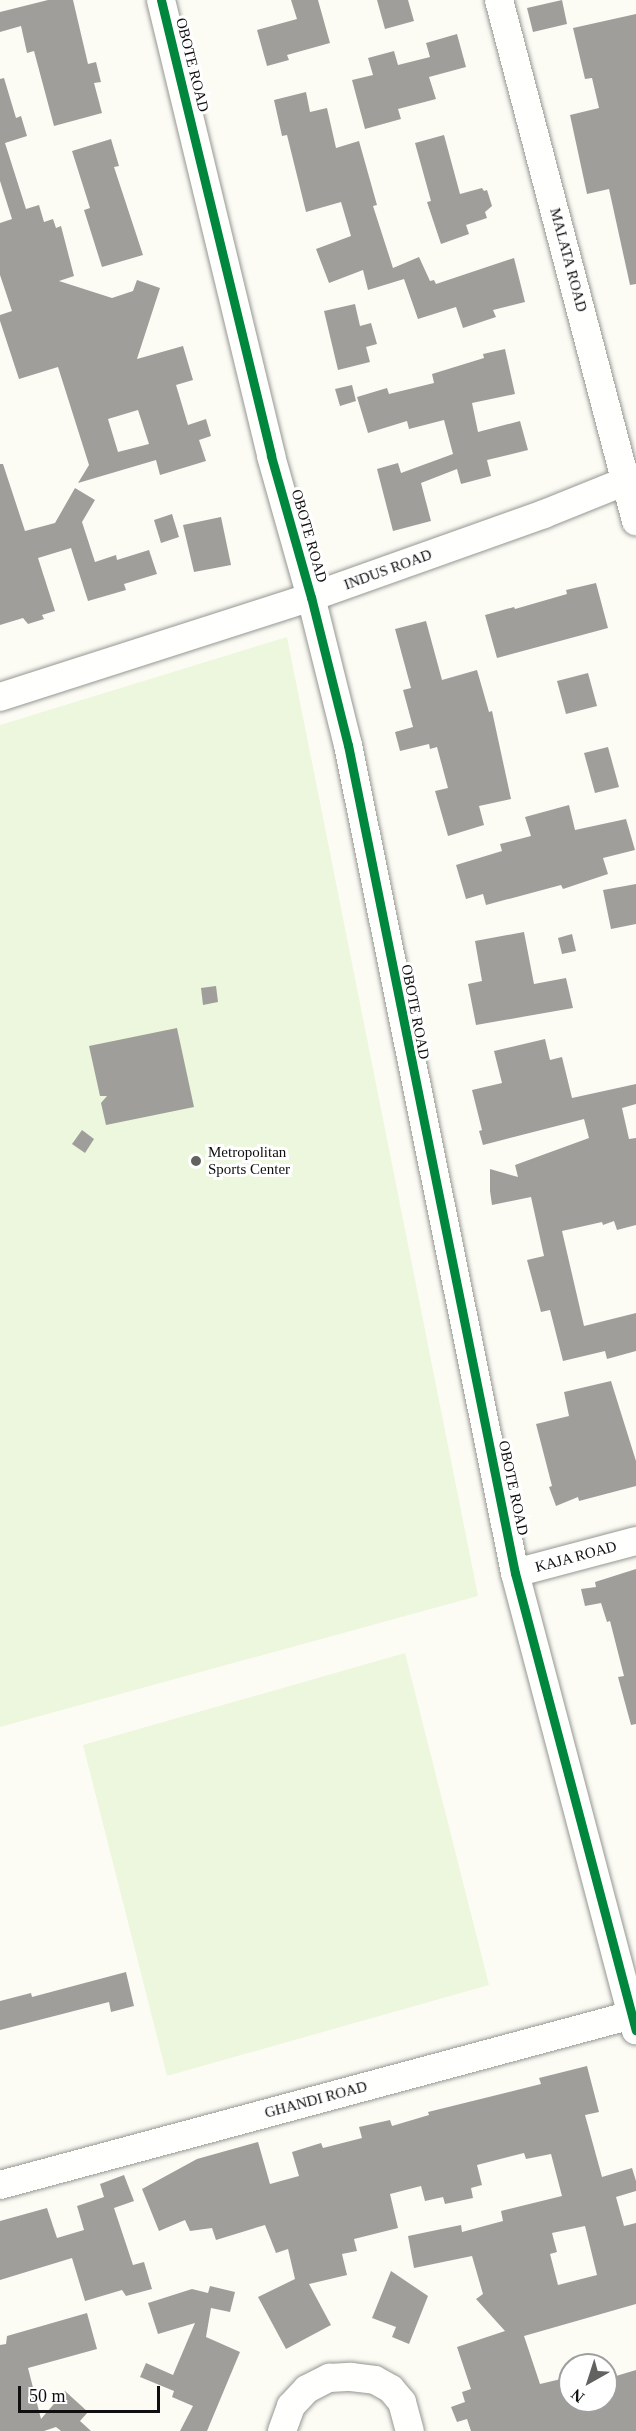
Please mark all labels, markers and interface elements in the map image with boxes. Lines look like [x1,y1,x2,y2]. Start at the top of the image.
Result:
street label: OBOTE ROAD [172,16,212,114]
street label: MALATA ROAD [545,206,591,314]
street label: OBOTE ROAD [287,487,331,585]
street label: INDUS ROAD [342,546,434,594]
street label: OBOTE ROAD [397,963,433,1061]
place label: Metropolitan Sports Center [208,1143,290,1178]
marker: Metropolitan Sports Center [189,1154,203,1168]
street label: OBOTE ROAD [494,1439,532,1537]
street label: KAJA ROAD [533,1537,619,1577]
street label: GHANDI ROAD [263,2078,369,2122]
north arrow [558,2353,618,2413]
scale bar [21,2374,164,2412]
text: 50 m [29,2386,66,2406]
text: N [568,2386,587,2406]

